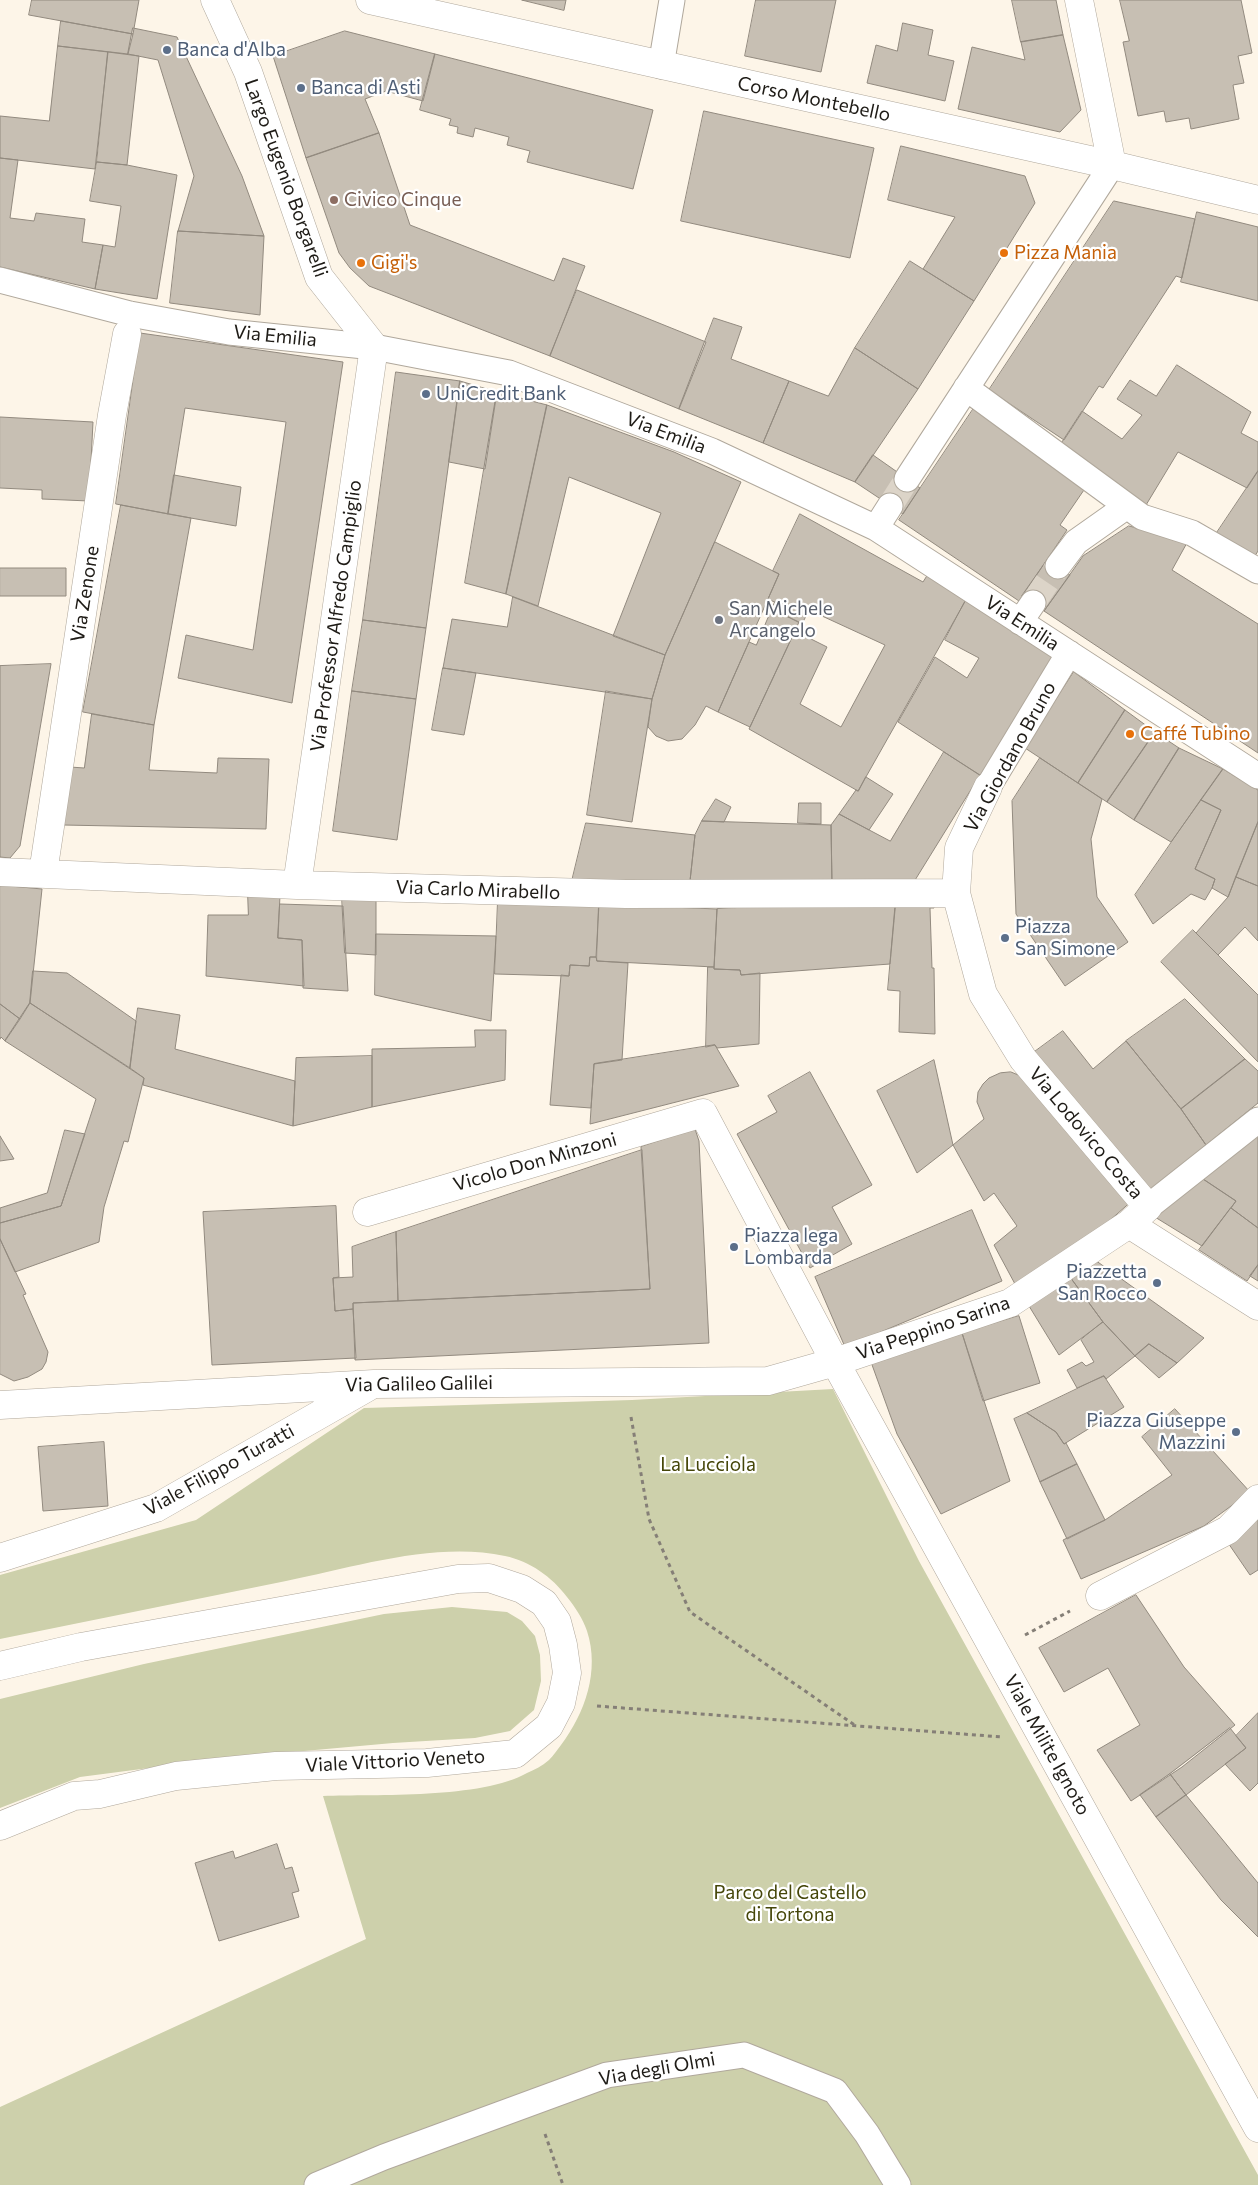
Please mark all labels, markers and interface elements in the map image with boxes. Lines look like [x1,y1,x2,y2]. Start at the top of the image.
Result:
place label: Banca d'Alba [177,39,286,61]
marker: Banca d'Alba [161,44,173,56]
street label: Corso Montebello [736,72,892,126]
street label: Largo Eugenio Borgarelli [239,76,333,280]
place label: Banca di Asti [311,77,421,99]
marker: Banca di Asti [295,82,307,94]
place label: Civico Cinque [344,189,461,211]
marker: Civico Cinque [328,194,340,206]
place label: Pizza Mania [1014,242,1117,264]
marker: Pizza Mania [998,247,1010,259]
place label: Gigi's [371,252,417,274]
marker: Gigi's [355,257,367,269]
street label: Via Emilia [232,320,318,352]
place label: UniCredit Bank [436,383,567,405]
marker: UniCredit Bank [420,388,432,400]
street label: Via Emilia [623,407,709,459]
street label: Via Professor Alfredo Campiglio [306,478,366,754]
street label: Via Zenone [66,544,104,644]
street label: Via Emilia [981,591,1063,655]
place label: San Michele Arcangelo [729,598,833,642]
marker: San Michele Arcangelo [713,614,725,626]
street label: Via Giordano Bruno [959,678,1061,836]
place label: Caffé Tubino [1140,723,1250,745]
marker: Caffé Tubino [1124,728,1136,740]
street label: Via Carlo Mirabello [395,876,561,904]
place label: Piazza San Simone [1015,916,1115,960]
marker: Piazza San Simone [999,932,1011,944]
street label: Via Lodovico Costa [1024,1062,1148,1204]
street label: Vicolo Don Minzoni [451,1128,619,1196]
place label: Piazza lega Lombarda [744,1225,838,1269]
marker: Piazza lega Lombarda [728,1241,740,1253]
place label: Piazzetta San Rocco [1058,1261,1147,1305]
marker: Piazzetta San Rocco [1151,1277,1163,1289]
street label: Via Peppino Sarina [853,1291,1013,1365]
street label: Via Galileo Galilei [345,1371,493,1397]
place label: Piazza Giuseppe Mazzini [1086,1410,1226,1454]
street label: Viale Filippo Turatti [140,1419,298,1521]
marker: Piazza Giuseppe Mazzini [1230,1426,1242,1438]
park label: La Lucciola [660,1454,756,1476]
street label: Viale Milite Ignoto [999,1671,1095,1819]
street label: Viale Vittorio Veneto [305,1745,485,1777]
park label: Parco del Castello di Tortona [713,1882,867,1926]
street label: Via degli Olmi [597,2048,717,2090]

